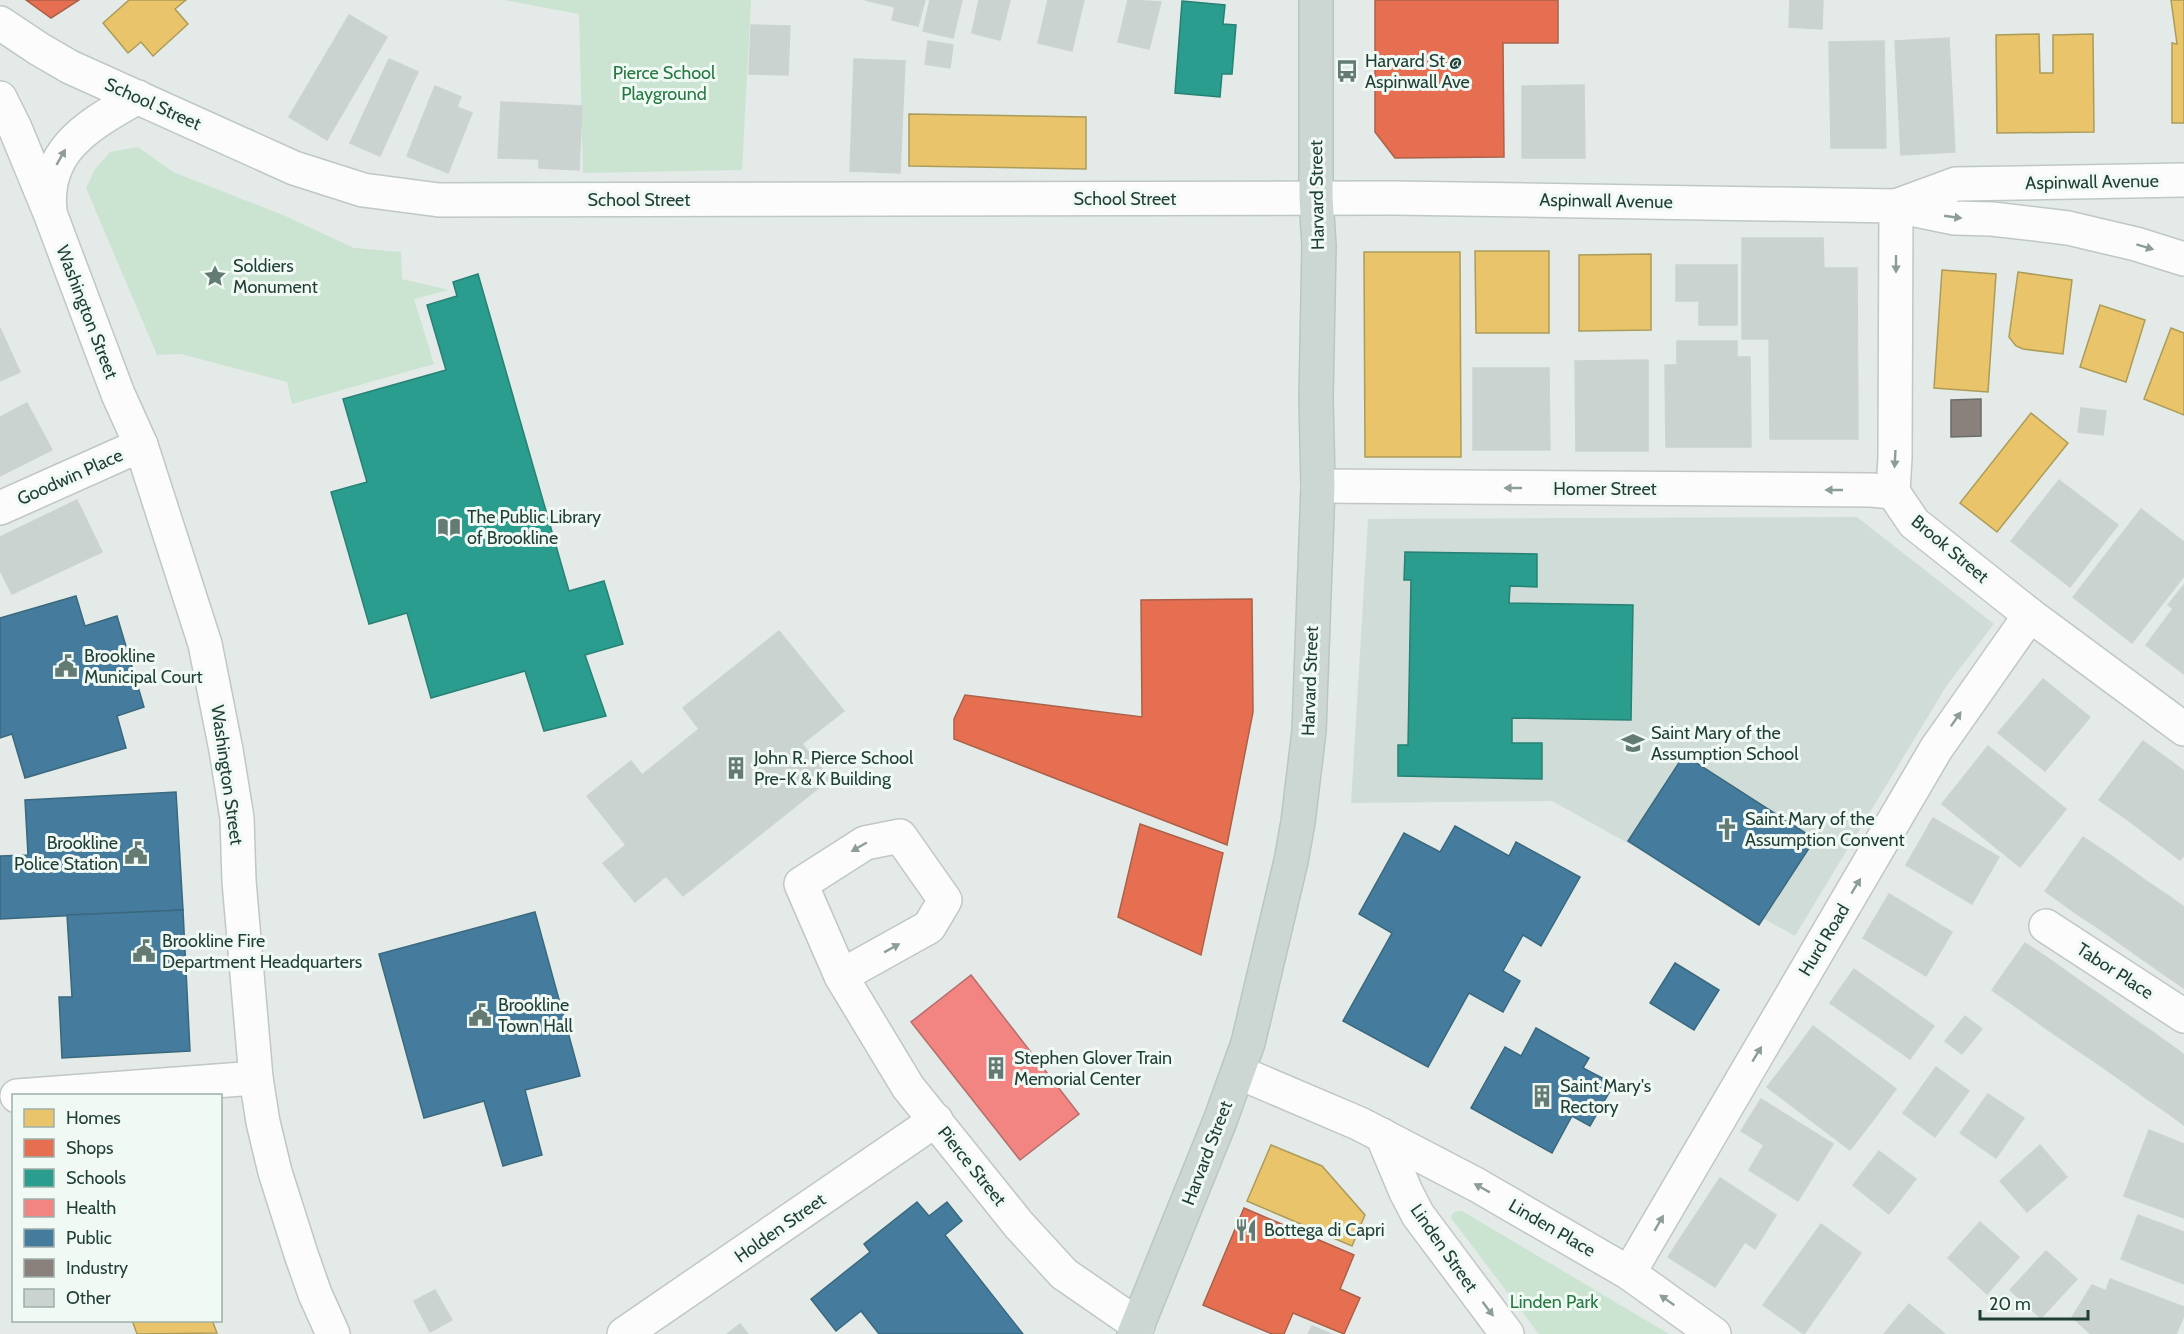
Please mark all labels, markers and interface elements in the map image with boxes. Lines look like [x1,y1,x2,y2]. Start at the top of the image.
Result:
place label: Harvard St @ Aspinwall Ave [1365,50,1470,93]
bus stop icon: Harvard St @ Aspinwall Ave [1334,58,1360,84]
park label: Pierce School Playground [613,62,716,105]
street label: School Street [102,73,204,135]
street label: Harvard Street [1305,140,1329,250]
one-way arrow [56,148,66,165]
street label: Aspinwall Avenue [2025,170,2159,194]
street label: School Street [1074,188,1176,210]
street label: School Street [588,189,690,211]
street label: Aspinwall Avenue [1539,189,1673,213]
one-way arrow [1944,212,1963,221]
street label: Washington Street [51,242,123,382]
one-way arrow [2137,243,2155,252]
place label: Soldiers Monument [233,255,318,298]
one-way arrow [1891,255,1901,274]
place icon: Soldiers Monument [202,263,228,289]
street label: Goodwin Place [14,444,126,510]
one-way arrow [1890,450,1899,469]
street label: Homer Street [1553,478,1657,500]
one-way arrow [1504,483,1523,493]
one-way arrow [1825,485,1844,495]
place label: The Public Library of Brookline [467,506,601,549]
street label: Brook Street [1907,510,1993,588]
library icon: The Public Library of Brookline [436,514,462,540]
street label: Harvard Street [1297,626,1323,736]
place label: Brookline Municipal Court [84,645,203,688]
public building icon: Brookline Municipal Court [53,653,79,679]
street label: Washington Street [206,704,248,846]
one-way arrow [1950,712,1962,728]
place label: Saint Mary of the Assumption School [1651,722,1799,765]
school or university icon: Saint Mary of the Assumption School [1620,730,1646,756]
place label: John R. Pierce School Pre-K & K Building [753,747,914,790]
building icon: John R. Pierce School Pre-K & K Building [723,755,749,781]
place label: Saint Mary of the Assumption Convent [1745,808,1904,851]
church icon: Saint Mary of the Assumption Convent [1714,816,1740,842]
place label: Brookline Police Station [14,832,118,875]
public building icon: Brookline Police Station [123,840,149,866]
one-way arrow [850,842,867,852]
one-way arrow [1850,878,1861,894]
street label: Hurd Road [1794,900,1854,980]
place label: Brookline Fire Department Headquarters [162,930,362,973]
public building icon: Brookline Fire Department Headquarters [131,938,157,964]
street label: Tabor Place [2072,938,2158,1004]
one-way arrow [884,943,901,953]
place label: Brookline Town Hall [498,994,574,1037]
public building icon: Brookline Town Hall [467,1002,493,1028]
one-way arrow [1751,1046,1762,1062]
place label: Stephen Glover Train Memorial Center [1014,1047,1172,1090]
building icon: Stephen Glover Train Memorial Center [983,1055,1009,1081]
place label: Saint Mary's Rectory [1560,1075,1651,1118]
building icon: Saint Mary's Rectory [1529,1083,1555,1109]
legend [12,1094,222,1322]
street label: Harvard Street [1177,1098,1237,1208]
text: Homes [66,1107,121,1129]
street label: Pierce Street [933,1122,1011,1210]
text: Shops [66,1137,114,1159]
text: Schools [66,1167,126,1189]
one-way arrow [1473,1183,1490,1193]
street label: Holden Street [730,1189,830,1267]
street label: Linden Place [1505,1194,1599,1262]
text: Health [66,1197,116,1219]
street label: Linden Street [1406,1200,1482,1296]
one-way arrow [1653,1215,1664,1231]
restaurant icon: Bottega di Capri [1233,1217,1259,1243]
place label: Bottega di Capri [1264,1219,1385,1241]
text: Public [66,1227,112,1249]
text: Industry [66,1257,128,1279]
scale bar [1980,1283,2088,1321]
text: Other [66,1287,111,1309]
park label: Linden Park [1510,1291,1599,1313]
text: 20 m [1989,1293,2031,1315]
one-way arrow [1659,1294,1675,1306]
one-way arrow [1482,1302,1494,1317]

